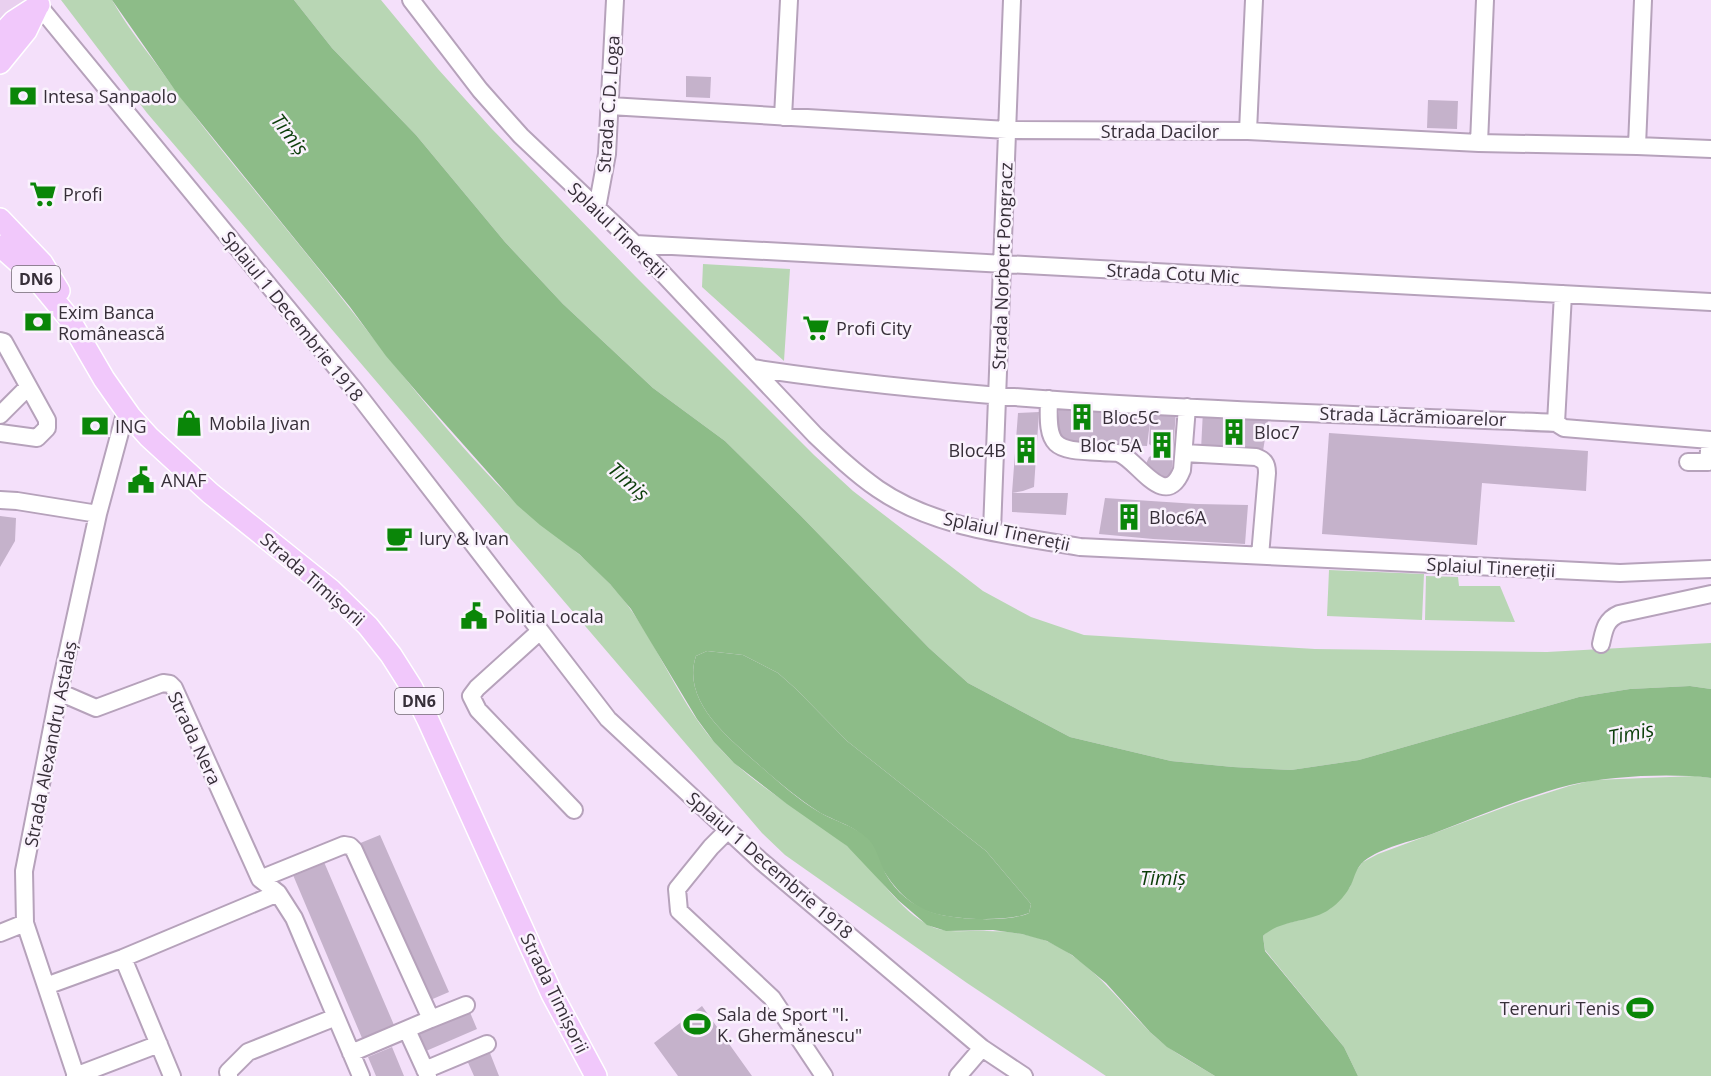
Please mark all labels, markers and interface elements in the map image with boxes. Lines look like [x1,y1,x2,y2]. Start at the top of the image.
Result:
street label: Strada C.D. Loga [591,34,625,174]
bank icon: Intesa Sanpaolo [8,81,38,111]
place label: Intesa Sanpaolo [43,84,177,108]
water label: Timiș [265,108,315,161]
street label: Strada Dacilor [1101,119,1220,143]
street label: Strada Norbert Pongracz [986,162,1018,370]
street label: Splaiul Tinereții [563,177,673,283]
supermarket icon: Profi [28,179,58,209]
place label: Profi [63,182,103,206]
street label: Splaiul 1 Decembrie 1918 [217,226,369,406]
street label: Strada Cotu Mic [1106,258,1240,288]
road number: DN6 [12,266,60,292]
place label: Exim Banca Românească [58,300,165,345]
bank icon: Exim Banca Românească [23,307,53,337]
supermarket icon: Profi City [801,313,831,343]
place label: Profi City [836,316,913,340]
street label: Strada Lăcrămioarelor [1319,401,1507,431]
building icon: Bloc5C [1067,402,1097,432]
place label: Bloc5C [1102,405,1159,429]
shop icon: Mobila Jivan [174,408,204,438]
bank icon: ING [80,411,110,441]
place label: Mobila Jivan [209,411,310,435]
place label: ING [115,414,147,438]
building icon: Bloc7 [1219,417,1249,447]
place label: Bloc7 [1254,420,1300,444]
building icon: Bloc 5A [1147,430,1177,460]
place label: Bloc 5A [1080,433,1143,457]
building icon: Bloc4B [1011,435,1041,465]
place label: Bloc4B [948,438,1006,462]
water label: Timiș [603,456,655,507]
public building icon: ANAF [126,465,156,495]
place label: ANAF [161,468,207,492]
building icon: Bloc6A [1114,502,1144,532]
place label: Bloc6A [1149,505,1207,529]
street label: Splaiul Tinereții [942,506,1072,556]
cafe icon: Iury & Ivan [384,523,414,553]
place label: Iury & Ivan [419,526,509,550]
street label: Strada Timișorii [256,527,370,631]
street label: Splaiul Tinereții [1426,552,1556,582]
public building icon: Politia Locala [459,601,489,631]
place label: Politia Locala [494,604,604,628]
street label: Strada Alexandru Astalaș [18,639,82,849]
street label: Strada Nera [163,687,227,789]
road number: DN6 [395,688,443,714]
water label: Timiș [1606,715,1657,751]
street label: Splaiul 1 Decembrie 1918 [682,786,858,944]
water label: Timiș [1140,864,1186,891]
street label: Strada Timișorii [516,929,594,1057]
sports icon: Terenuri Tenis [1625,993,1655,1023]
place label: Terenuri Tenis [1500,996,1620,1020]
place label: Sala de Sport "I. K. Ghermănescu" [717,1002,862,1047]
sports icon: Sala de Sport "I. K. Ghermănescu" [682,1009,712,1039]

